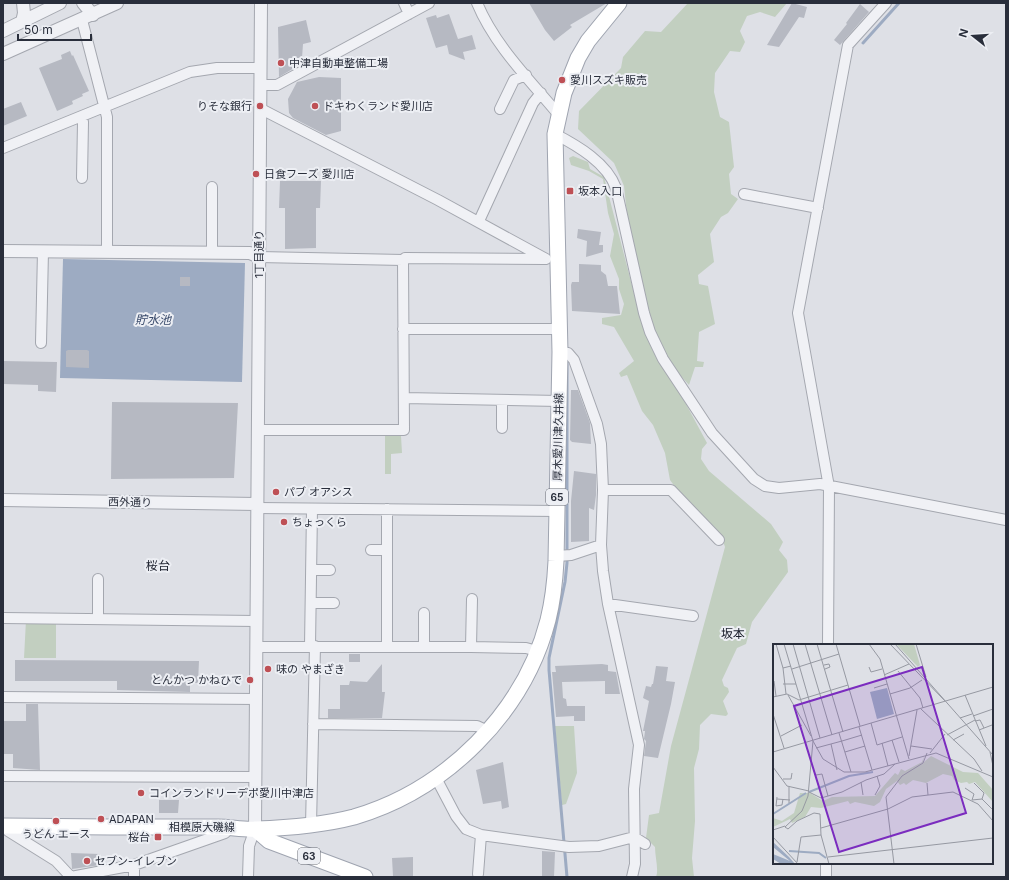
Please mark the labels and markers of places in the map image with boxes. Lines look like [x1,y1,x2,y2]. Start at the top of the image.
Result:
place label: 中津自動車整備工場 [289,56,388,70]
marker: 中津自動車整備工場 [276,58,286,68]
place label: 愛川スズキ販売 [570,73,647,87]
marker: 愛川スズキ販売 [557,75,567,85]
place label: りそな銀行 [197,99,252,113]
place label: ドキわくランド愛川店 [323,99,433,113]
marker: りそな銀行 [255,101,265,111]
marker: ドキわくランド愛川店 [310,101,320,111]
place label: 日食フーズ 愛川店 [264,167,355,181]
marker: 日食フーズ 愛川店 [251,169,261,179]
place label: 坂本入口 [578,184,622,198]
marker: 坂本入口 [565,186,575,196]
place label: パブ オアシス [284,485,353,499]
marker: パブ オアシス [271,487,281,497]
place label: ちょっくら [292,515,347,529]
marker: ちょっくら [279,517,289,527]
place label: 味の やまざき [276,662,345,676]
marker: 味の やまざき [263,664,273,674]
place label: とんかつ かねひで [151,673,242,687]
marker: とんかつ かねひで [245,675,255,685]
place label: コインランドリーデポ愛川中津店 [149,786,314,800]
marker: コインランドリーデポ愛川中津店 [136,788,146,798]
place label: ADAPAN [109,812,154,826]
marker: ADAPAN [96,814,106,824]
marker: うどん エース [51,816,61,826]
place label: うどん エース [22,827,90,841]
place label: 桜台 [128,830,150,844]
marker: 桜台 [153,832,163,842]
place label: セブン-イレブン [95,854,177,868]
marker: セブン-イレブン [82,856,92,866]

